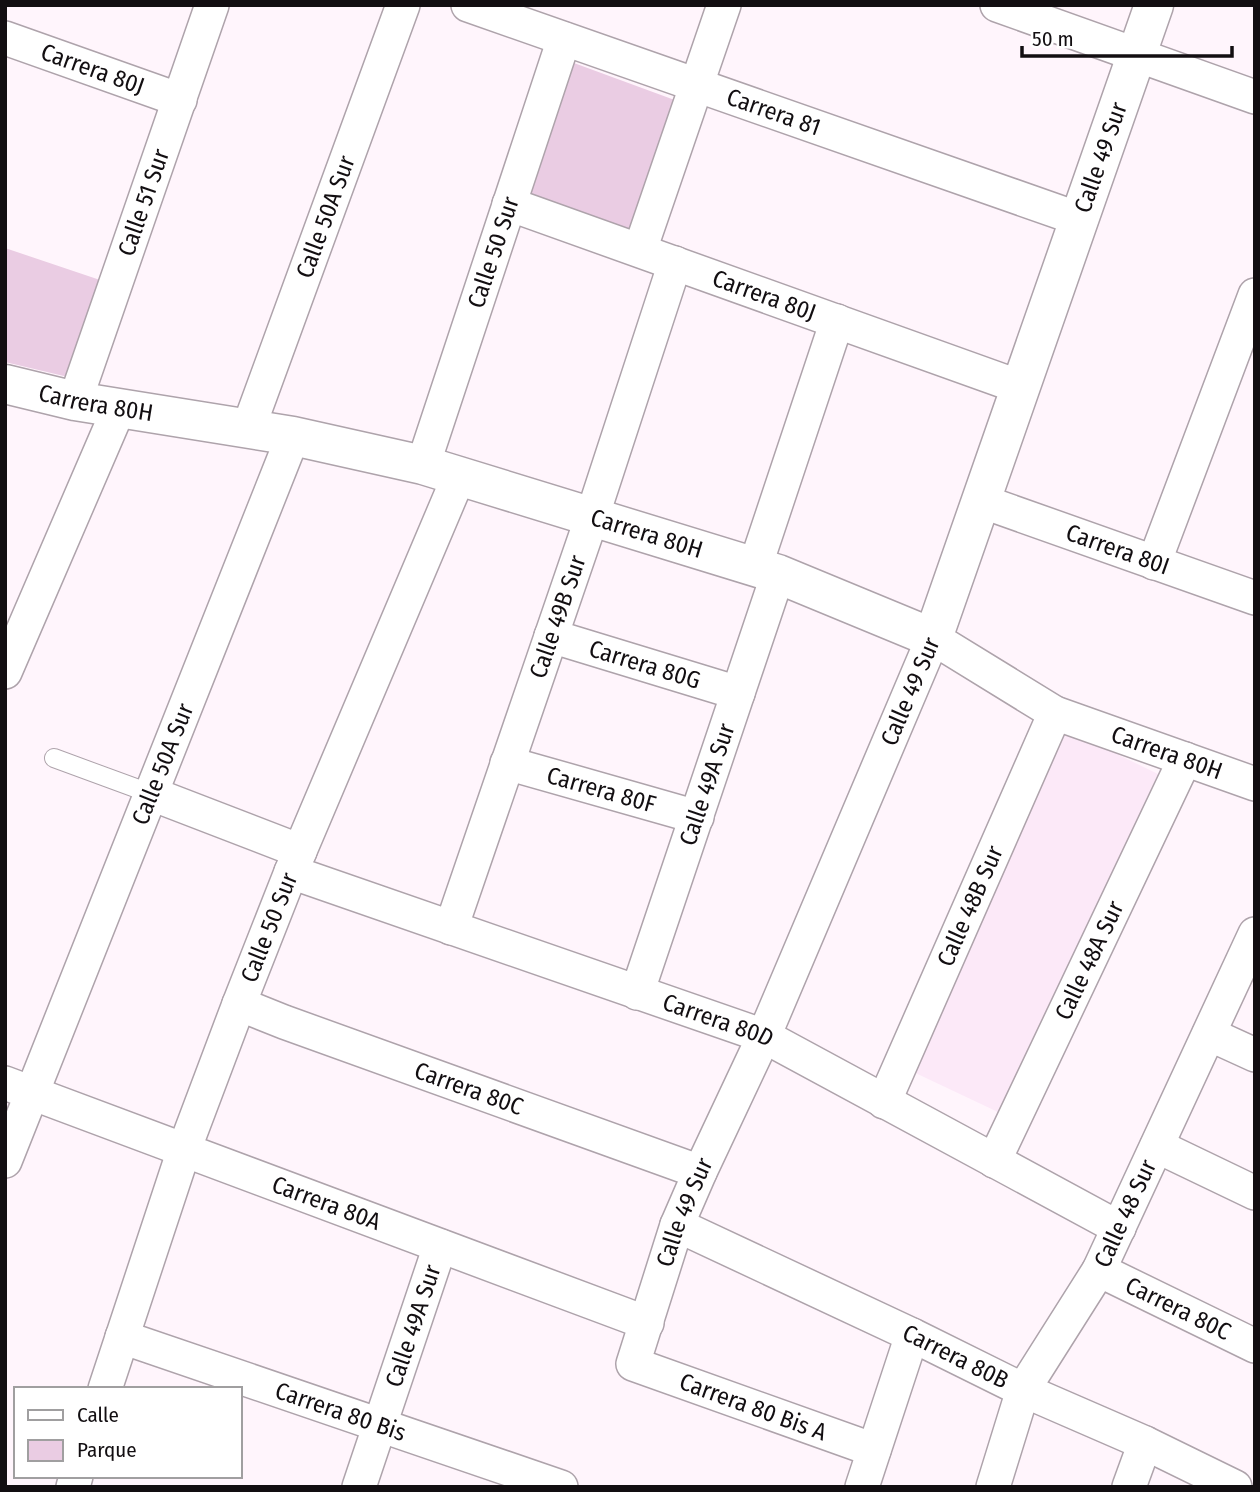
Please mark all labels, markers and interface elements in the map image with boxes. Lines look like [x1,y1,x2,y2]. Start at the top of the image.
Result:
scale bar [1022,14,1232,58]
text: 50 m [1032,26,1074,52]
street label: Carrera 80J [37,38,148,100]
street label: Carrera 81 [723,83,824,141]
street label: Calle 49 Sur [1069,98,1133,216]
street label: Calle 51 Sur [112,145,175,260]
street label: Calle 50A Sur [290,151,361,282]
street label: Calle 50 Sur [462,192,525,312]
street label: Carrera 80J [709,264,820,327]
street label: Carrera 80H [36,379,155,427]
street label: Carrera 80H [587,503,706,564]
street label: Carrera 80I [1062,518,1173,581]
street label: Calle 49B Sur [524,551,592,682]
street label: Calle 49 Sur [875,633,946,750]
street label: Carrera 80G [586,634,704,695]
street label: Calle 50A Sur [126,699,200,829]
street label: Calle 49A Sur [674,719,741,849]
street label: Carrera 80H [1108,720,1226,785]
street label: Carrera 80F [544,761,659,819]
street label: Calle 48B Sur [931,841,1009,971]
street label: Calle 50 Sur [235,868,304,986]
street label: Calle 48A Sur [1049,896,1130,1024]
street label: Carrera 80D [659,988,779,1053]
street label: Carrera 80C [411,1056,527,1121]
street label: Calle 49 Sur [651,1153,719,1270]
street label: Calle 48 Sur [1088,1154,1163,1272]
street label: Carrera 80A [268,1170,385,1236]
street label: Calle 49A Sur [380,1260,447,1391]
street label: Carrera 80C [1121,1271,1235,1346]
street label: Carrera 80B [898,1319,1013,1394]
street label: Carrera 80 Bis A [676,1367,831,1447]
street label: Carrera 80 Bis [272,1376,410,1447]
legend [14,1387,242,1478]
text: Calle [77,1402,119,1428]
text: Parque [77,1437,137,1463]

